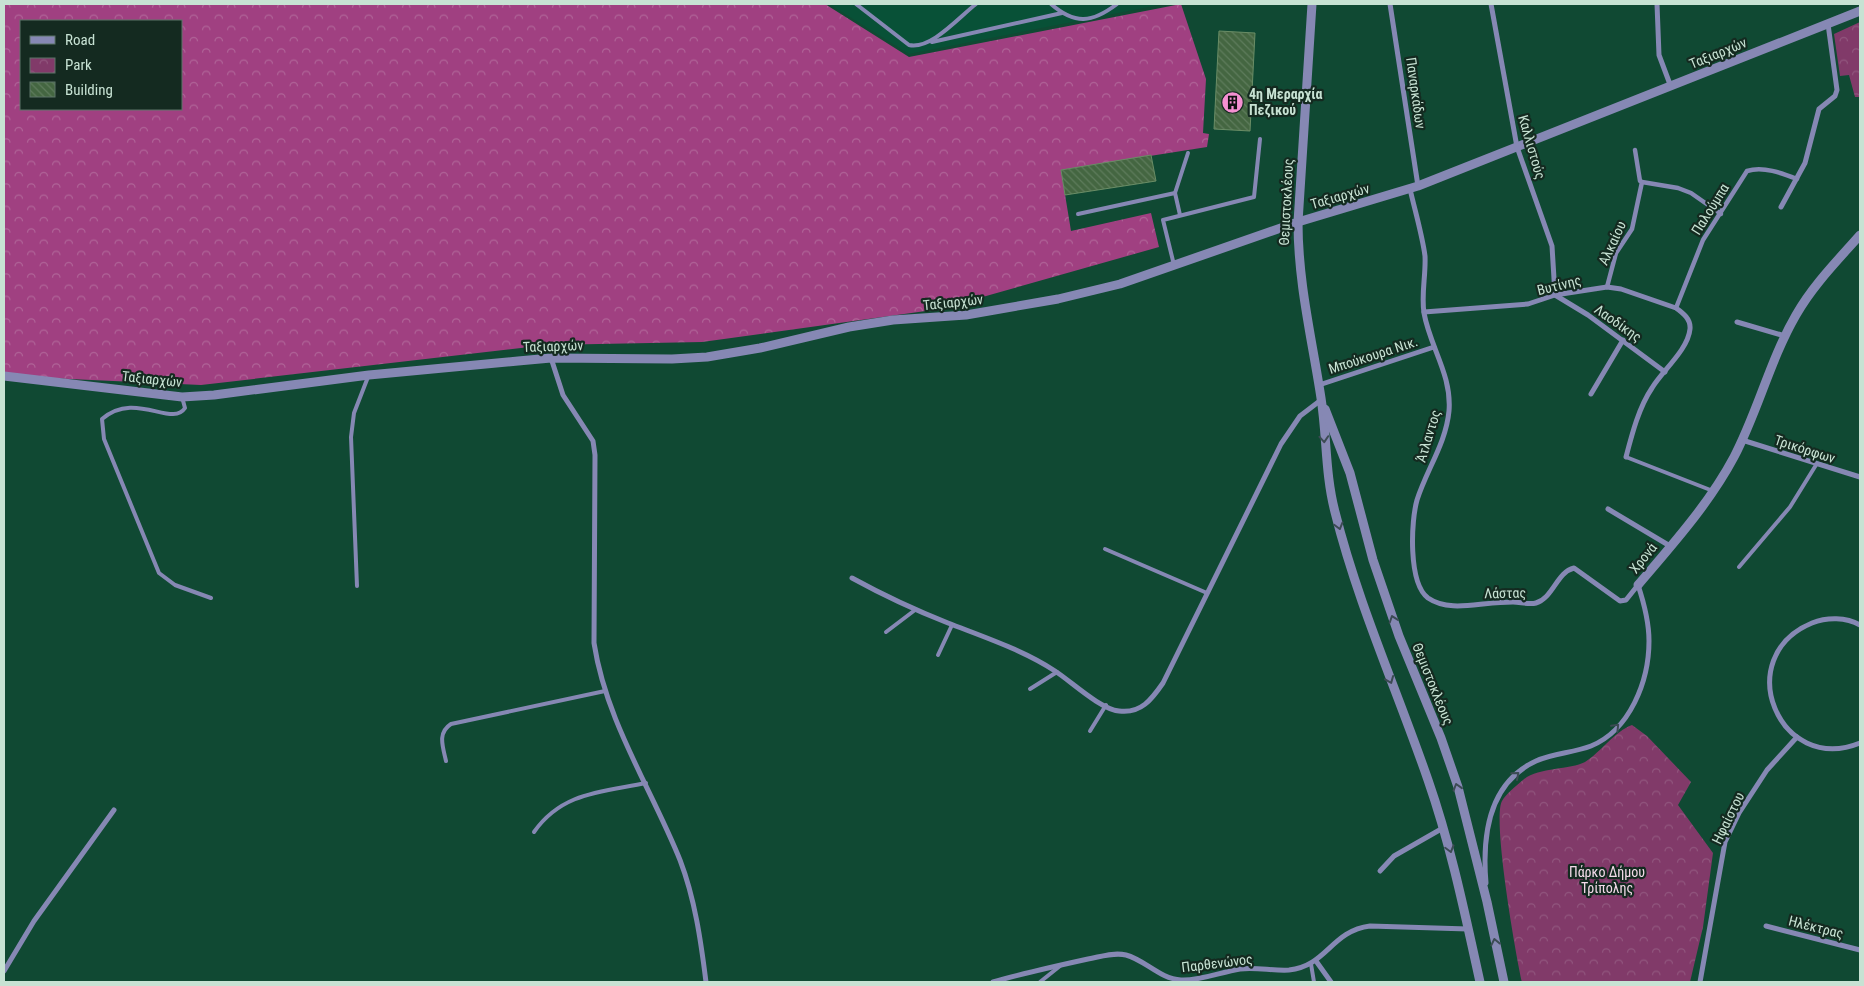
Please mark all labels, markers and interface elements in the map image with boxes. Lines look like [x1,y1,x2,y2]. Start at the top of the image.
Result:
legend [20,20,182,110]
text: Road [65,31,95,49]
street label: Ταξιαρχών [1687,34,1749,72]
text: Park [65,56,92,74]
street label: Παναρκάδων [1403,56,1429,130]
text: Building [65,81,113,99]
place label: 4η Μεραρχία Πεζικού [1249,86,1323,118]
building icon: 4η Μεραρχία Πεζικού [1221,90,1245,114]
street label: Καλλιστούς [1515,113,1549,181]
street label: Θεμιστοκλέους [1276,158,1296,246]
street label: Ταξιαρχών [1309,180,1371,212]
street label: Παλούμπα [1688,180,1732,238]
street label: Αλκαίου [1595,218,1629,268]
street label: Βυτίνης [1535,272,1583,298]
street label: Ταξιαρχών [922,291,984,313]
street label: Λαοδίκης [1591,301,1645,345]
street label: Μπούκουρα Νικ. [1326,333,1420,377]
street label: Ταξιαρχών [523,337,583,355]
street label: Ταξιαρχών [121,368,183,390]
street label: Άτλαντος [1412,408,1444,464]
street label: Τρικόρφων [1772,432,1837,467]
one-way arrow [1319,435,1330,443]
one-way arrow [1333,521,1343,529]
street label: Χρονά [1626,540,1660,576]
street label: Λάστας [1484,585,1526,601]
one-way arrow [1389,615,1399,623]
street label: Θεμιστοκλέους [1409,641,1457,727]
one-way arrow [1384,675,1394,684]
one-way arrow [1610,724,1619,733]
one-way arrow [1510,772,1519,781]
one-way arrow [1453,783,1463,791]
street label: Ηφαίστου [1709,789,1748,847]
one-way arrow [1444,845,1454,853]
park label: Πάρκο Δήμου Τρίπολης [1569,864,1645,896]
street label: Ηλέκτρας [1787,912,1845,942]
one-way arrow [1490,938,1501,947]
street label: Παρθενώνος [1180,951,1254,975]

